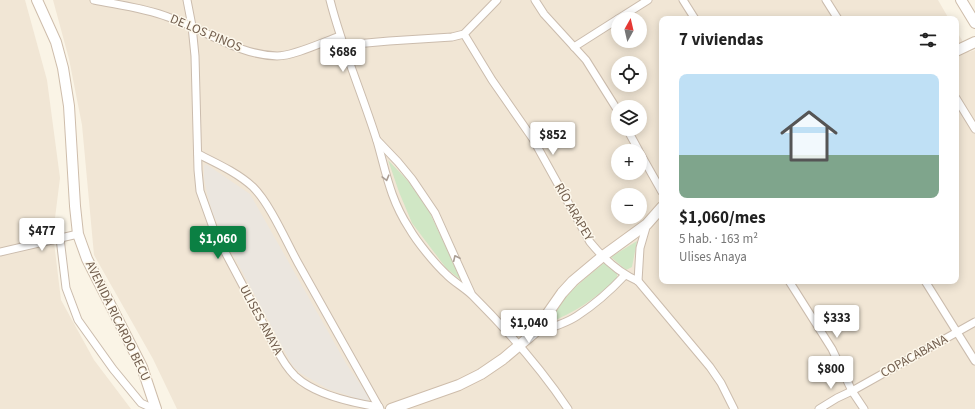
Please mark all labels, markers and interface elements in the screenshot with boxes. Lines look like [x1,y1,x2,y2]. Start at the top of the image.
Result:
street label: DE LOS PINOS [167,10,245,56]
north arrow [611,12,647,48]
map controls [611,12,647,224]
text: 7 viviendas [679,28,763,52]
icon: filters [917,29,939,51]
pin: $686 [319,39,367,73]
text: $686 [329,43,357,61]
button: locate [611,56,647,92]
button: layers [611,100,647,136]
icon: home [773,100,845,172]
pin: $852 [529,122,577,156]
text: $852 [539,126,567,144]
button: + [611,144,647,180]
one-way arrow [382,175,390,181]
street label: RÍO ARAPEY [550,180,598,245]
button: − [611,188,647,224]
text: $1,060/mes [679,206,766,230]
pin: $477 [18,218,66,252]
text: $477 [28,222,56,240]
pin: $1,060 [185,226,251,260]
text: $1,060 [199,230,237,248]
text: 5 hab. · 163 m² [679,230,758,248]
text: Ulises Anaya [679,248,747,266]
one-way arrow [453,255,461,263]
street label: AVENIDA RICARDO BECU [81,258,155,384]
street label: ULISES ANAYA [235,282,287,359]
pin: $333 [813,305,861,339]
text: $333 [823,309,851,327]
pin: $1,040 [496,310,562,344]
text: $1,040 [510,314,548,332]
street label: COPACABANA [877,330,952,382]
pin: $800 [807,356,855,390]
text: $800 [817,360,845,378]

